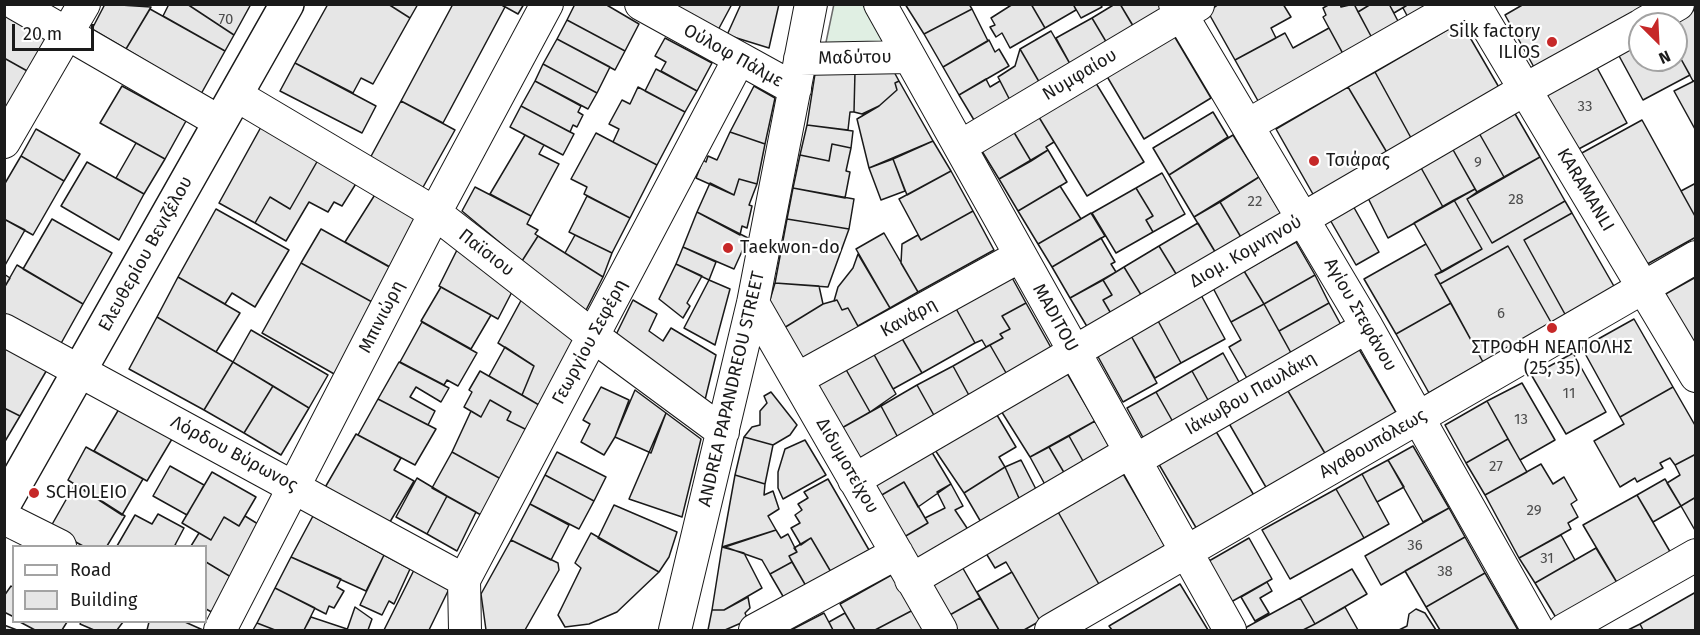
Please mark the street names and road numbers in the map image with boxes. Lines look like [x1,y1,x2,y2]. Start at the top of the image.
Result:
street label: Ούλοφ Πάλμε [679,20,787,92]
street label: Νυμφαίου [1039,44,1121,106]
street label: Μαδύτου [818,47,892,69]
street label: KARAMANLI [1552,145,1618,235]
street label: Ελευθερίου Βενιζέλου [94,173,198,335]
street label: Διομ. Κομνηνού [1186,211,1306,293]
street label: Παϊσιου [454,225,518,281]
street label: Αγίου Στεφάνου [1319,255,1401,375]
street label: ANDREA PAPANDREOU STREET [694,269,770,509]
street label: Γεωργίου Σεφέρη [548,276,632,408]
street label: Μπινιώρη [355,277,409,357]
street label: MADITOU [1028,280,1082,356]
street label: Κανάρη [877,294,941,342]
street label: Ιάκωβου Παυλάκη [1182,348,1320,440]
street label: Αγαθουπόλεως [1316,405,1430,483]
street label: Λόρδου Βύρωνος [167,411,301,497]
street label: Διδυμοτείχου [811,414,883,518]

